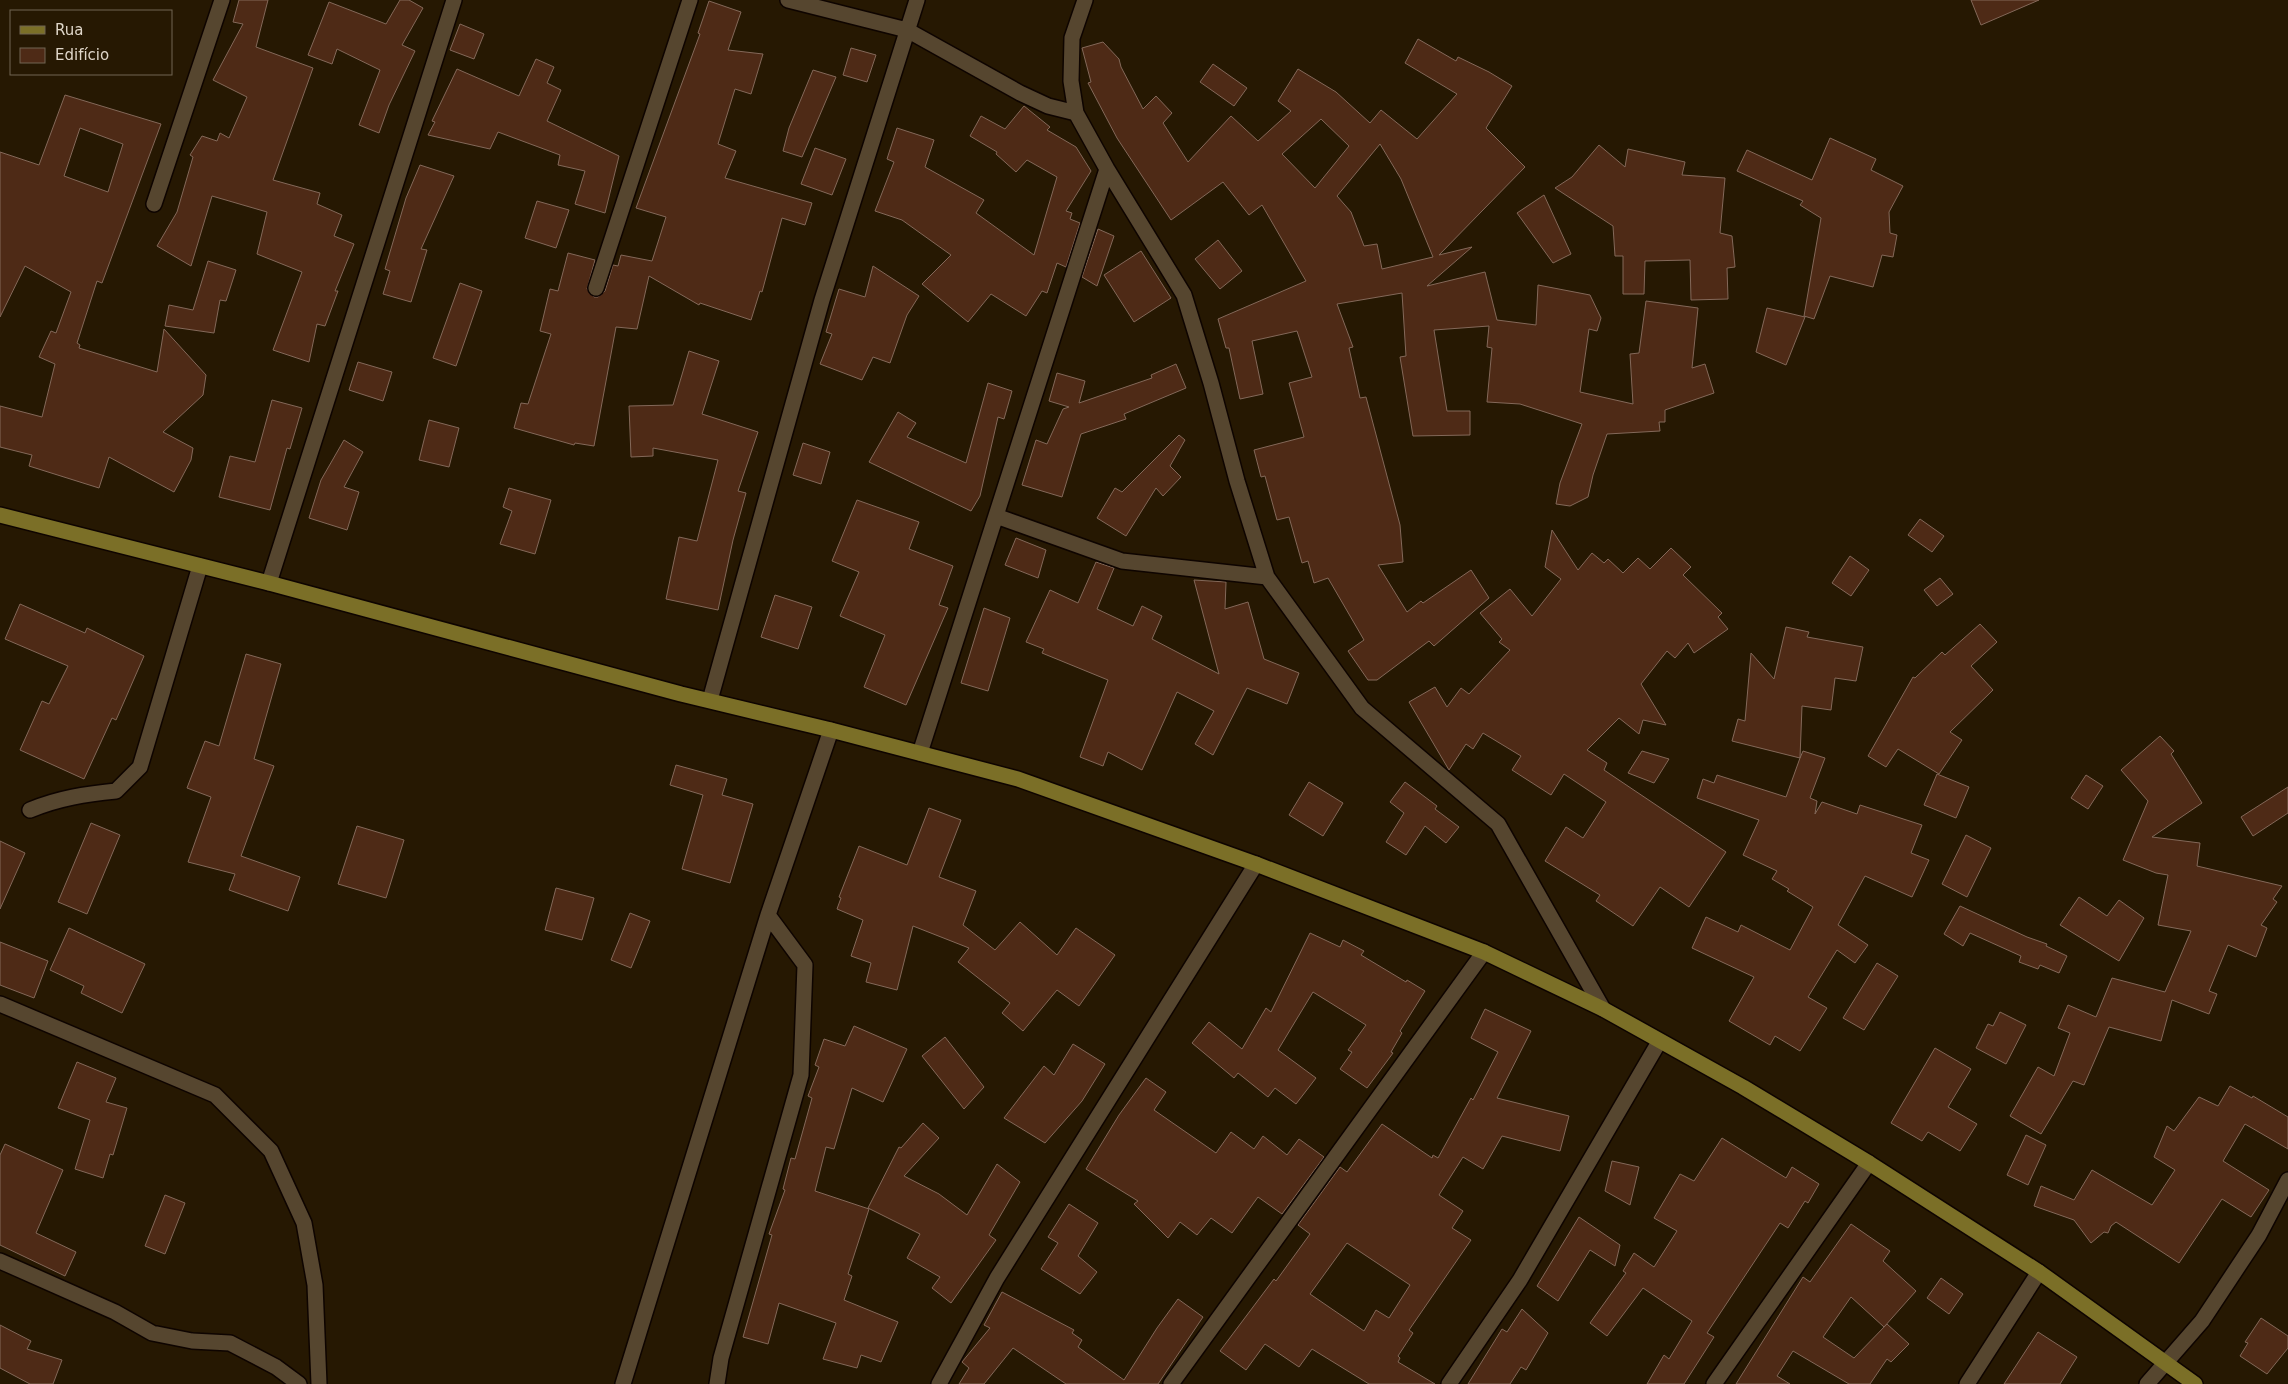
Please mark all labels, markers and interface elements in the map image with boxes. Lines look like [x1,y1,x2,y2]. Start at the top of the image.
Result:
legend [10,10,172,75]
text: Rua [55,21,83,39]
text: Edifício [55,46,109,64]

